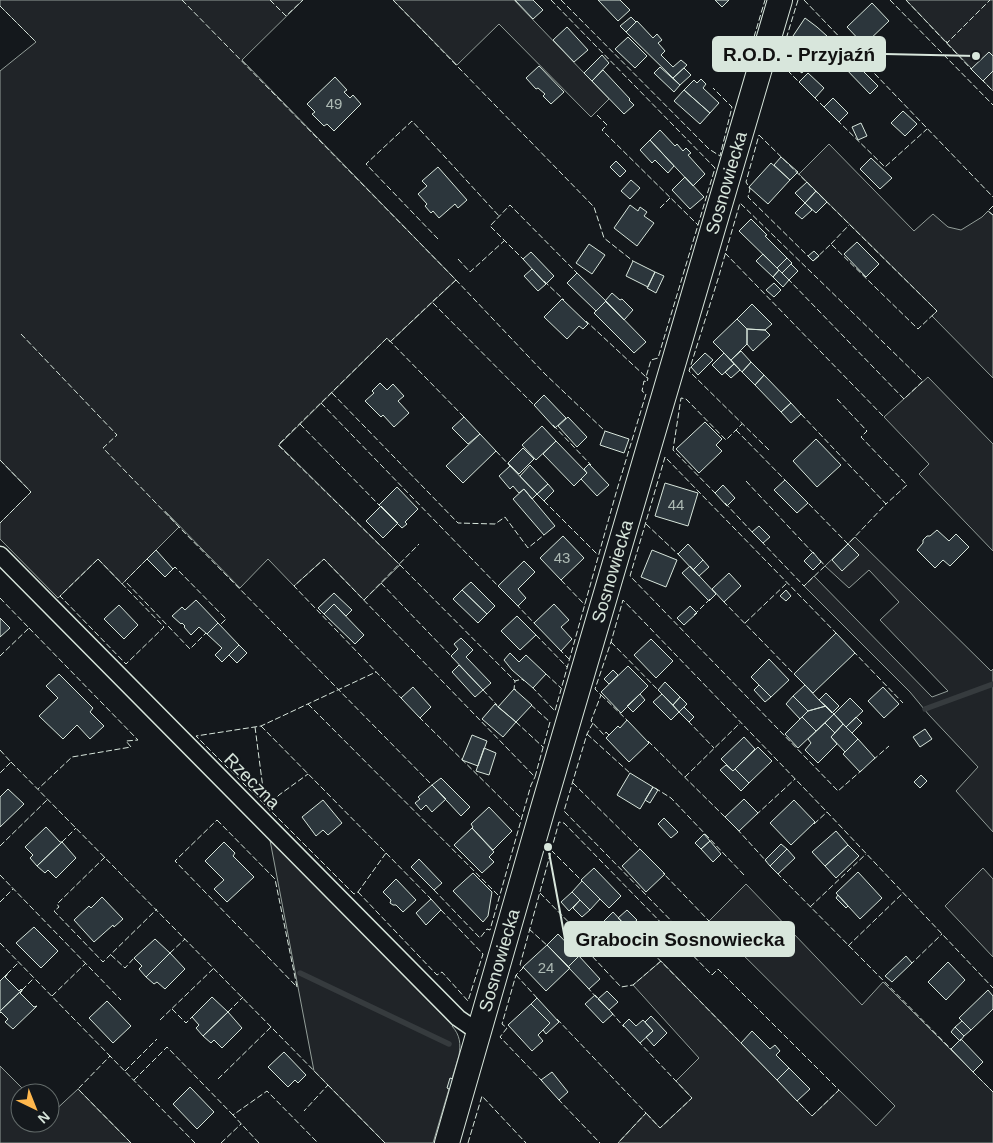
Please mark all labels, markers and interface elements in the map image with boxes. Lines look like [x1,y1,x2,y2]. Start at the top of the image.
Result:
callout: R.O.D. - Przyjaźń [713,37,885,71]
text: R.O.D. - Przyjaźń [723,44,875,65]
house number: 49 [326,95,342,112]
street label: Sosnowiecka [702,128,751,237]
house number: 44 [668,496,684,513]
street label: Sosnowiecka [588,517,637,625]
house number: 43 [554,549,570,566]
street label: Rzeczna [220,749,285,814]
street label: Sosnowiecka [475,906,524,1014]
callout: Grabocin Sosnowiecka [565,922,794,956]
text: Grabocin Sosnowiecka [575,929,785,950]
house number: 24 [538,959,554,976]
north arrow [10,1083,60,1133]
text: N [35,1108,53,1127]

